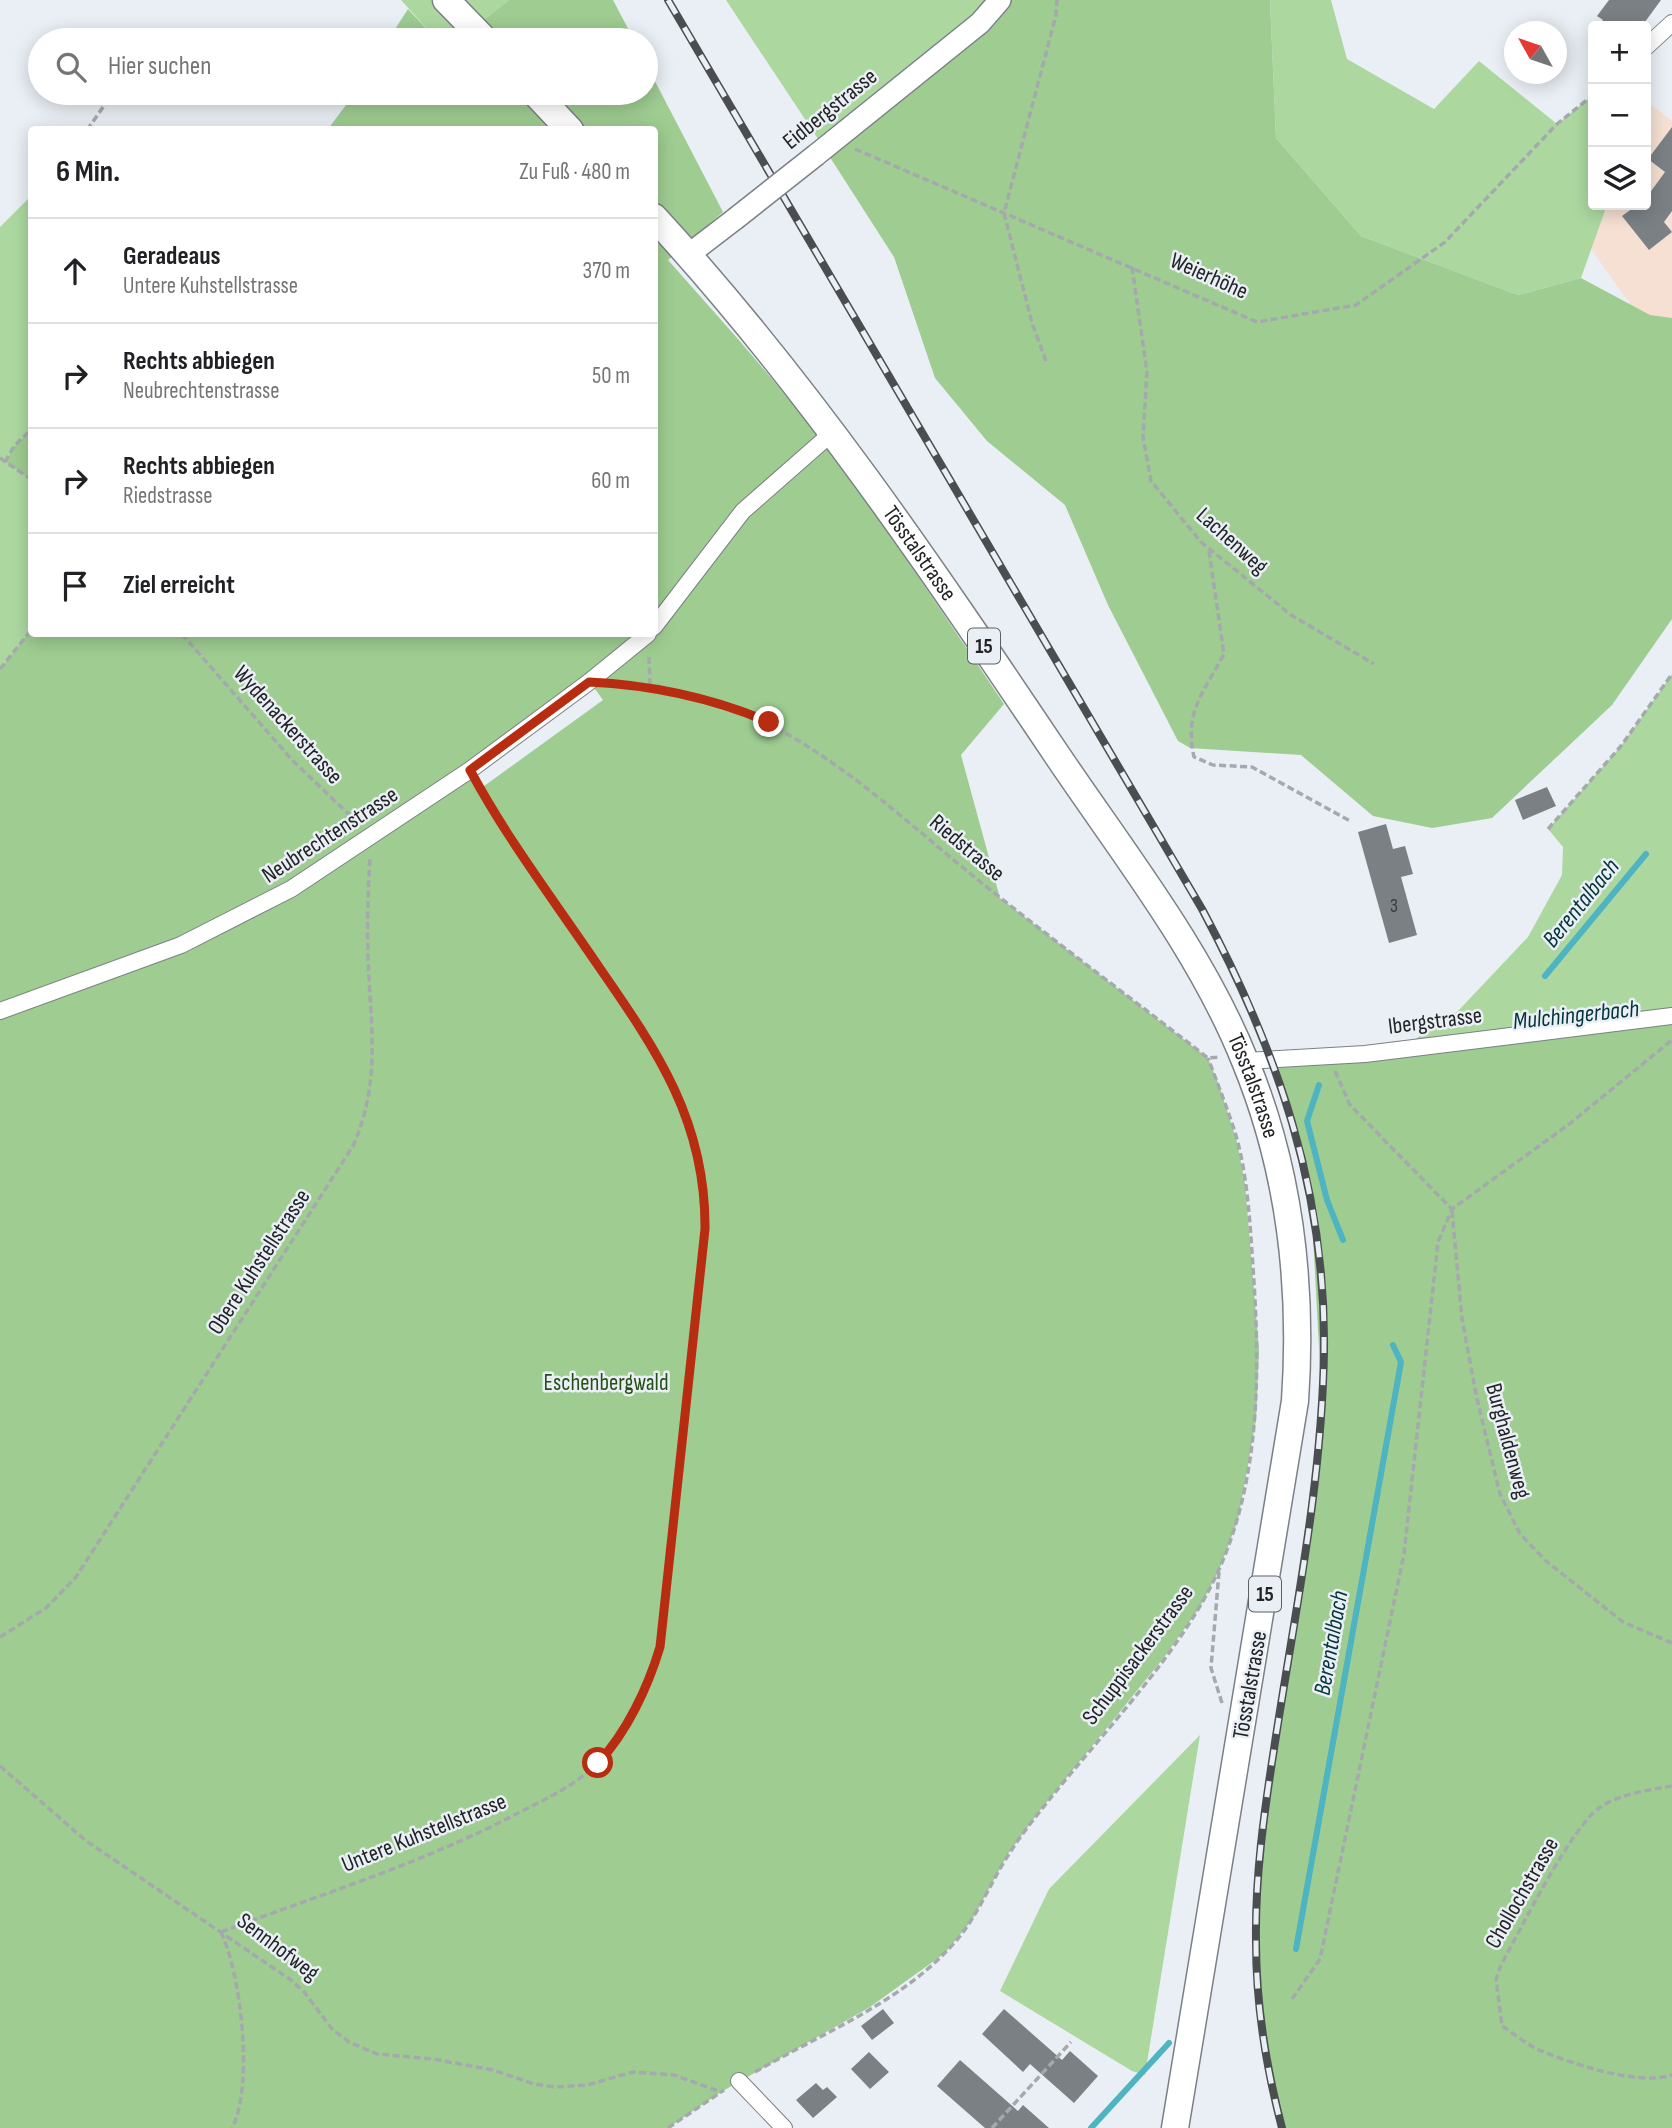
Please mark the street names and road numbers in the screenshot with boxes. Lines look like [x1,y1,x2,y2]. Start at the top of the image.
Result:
street label: Eidbergstrasse [777,63,883,155]
street label: Weierhöhe [1166,246,1252,306]
street label: Tösstalstrasse [877,501,962,606]
street label: Lachenweg [1190,502,1274,580]
road number: 15 [968,628,1000,664]
street label: Wydenackerstrasse [227,660,349,790]
street label: Neubrechtenstrasse [257,781,403,889]
street label: Riedstrasse [924,808,1010,888]
street label: Ibergstrasse [1386,1001,1484,1041]
street label: Tösstalstrasse [1221,1029,1285,1141]
street label: Obere Kuhstellstrasse [202,1184,316,1340]
street label: Burghaldenweg [1479,1380,1537,1502]
road number: 15 [1249,1576,1281,1612]
street label: Schuppisackerstrasse [1076,1580,1200,1730]
street label: Tösstalstrasse [1227,1629,1273,1741]
street label: Untere Kuhstellstrasse [338,1787,510,1879]
street label: Chollochstrasse [1479,1832,1565,1954]
street label: Sennhofweg [231,1907,325,1987]

